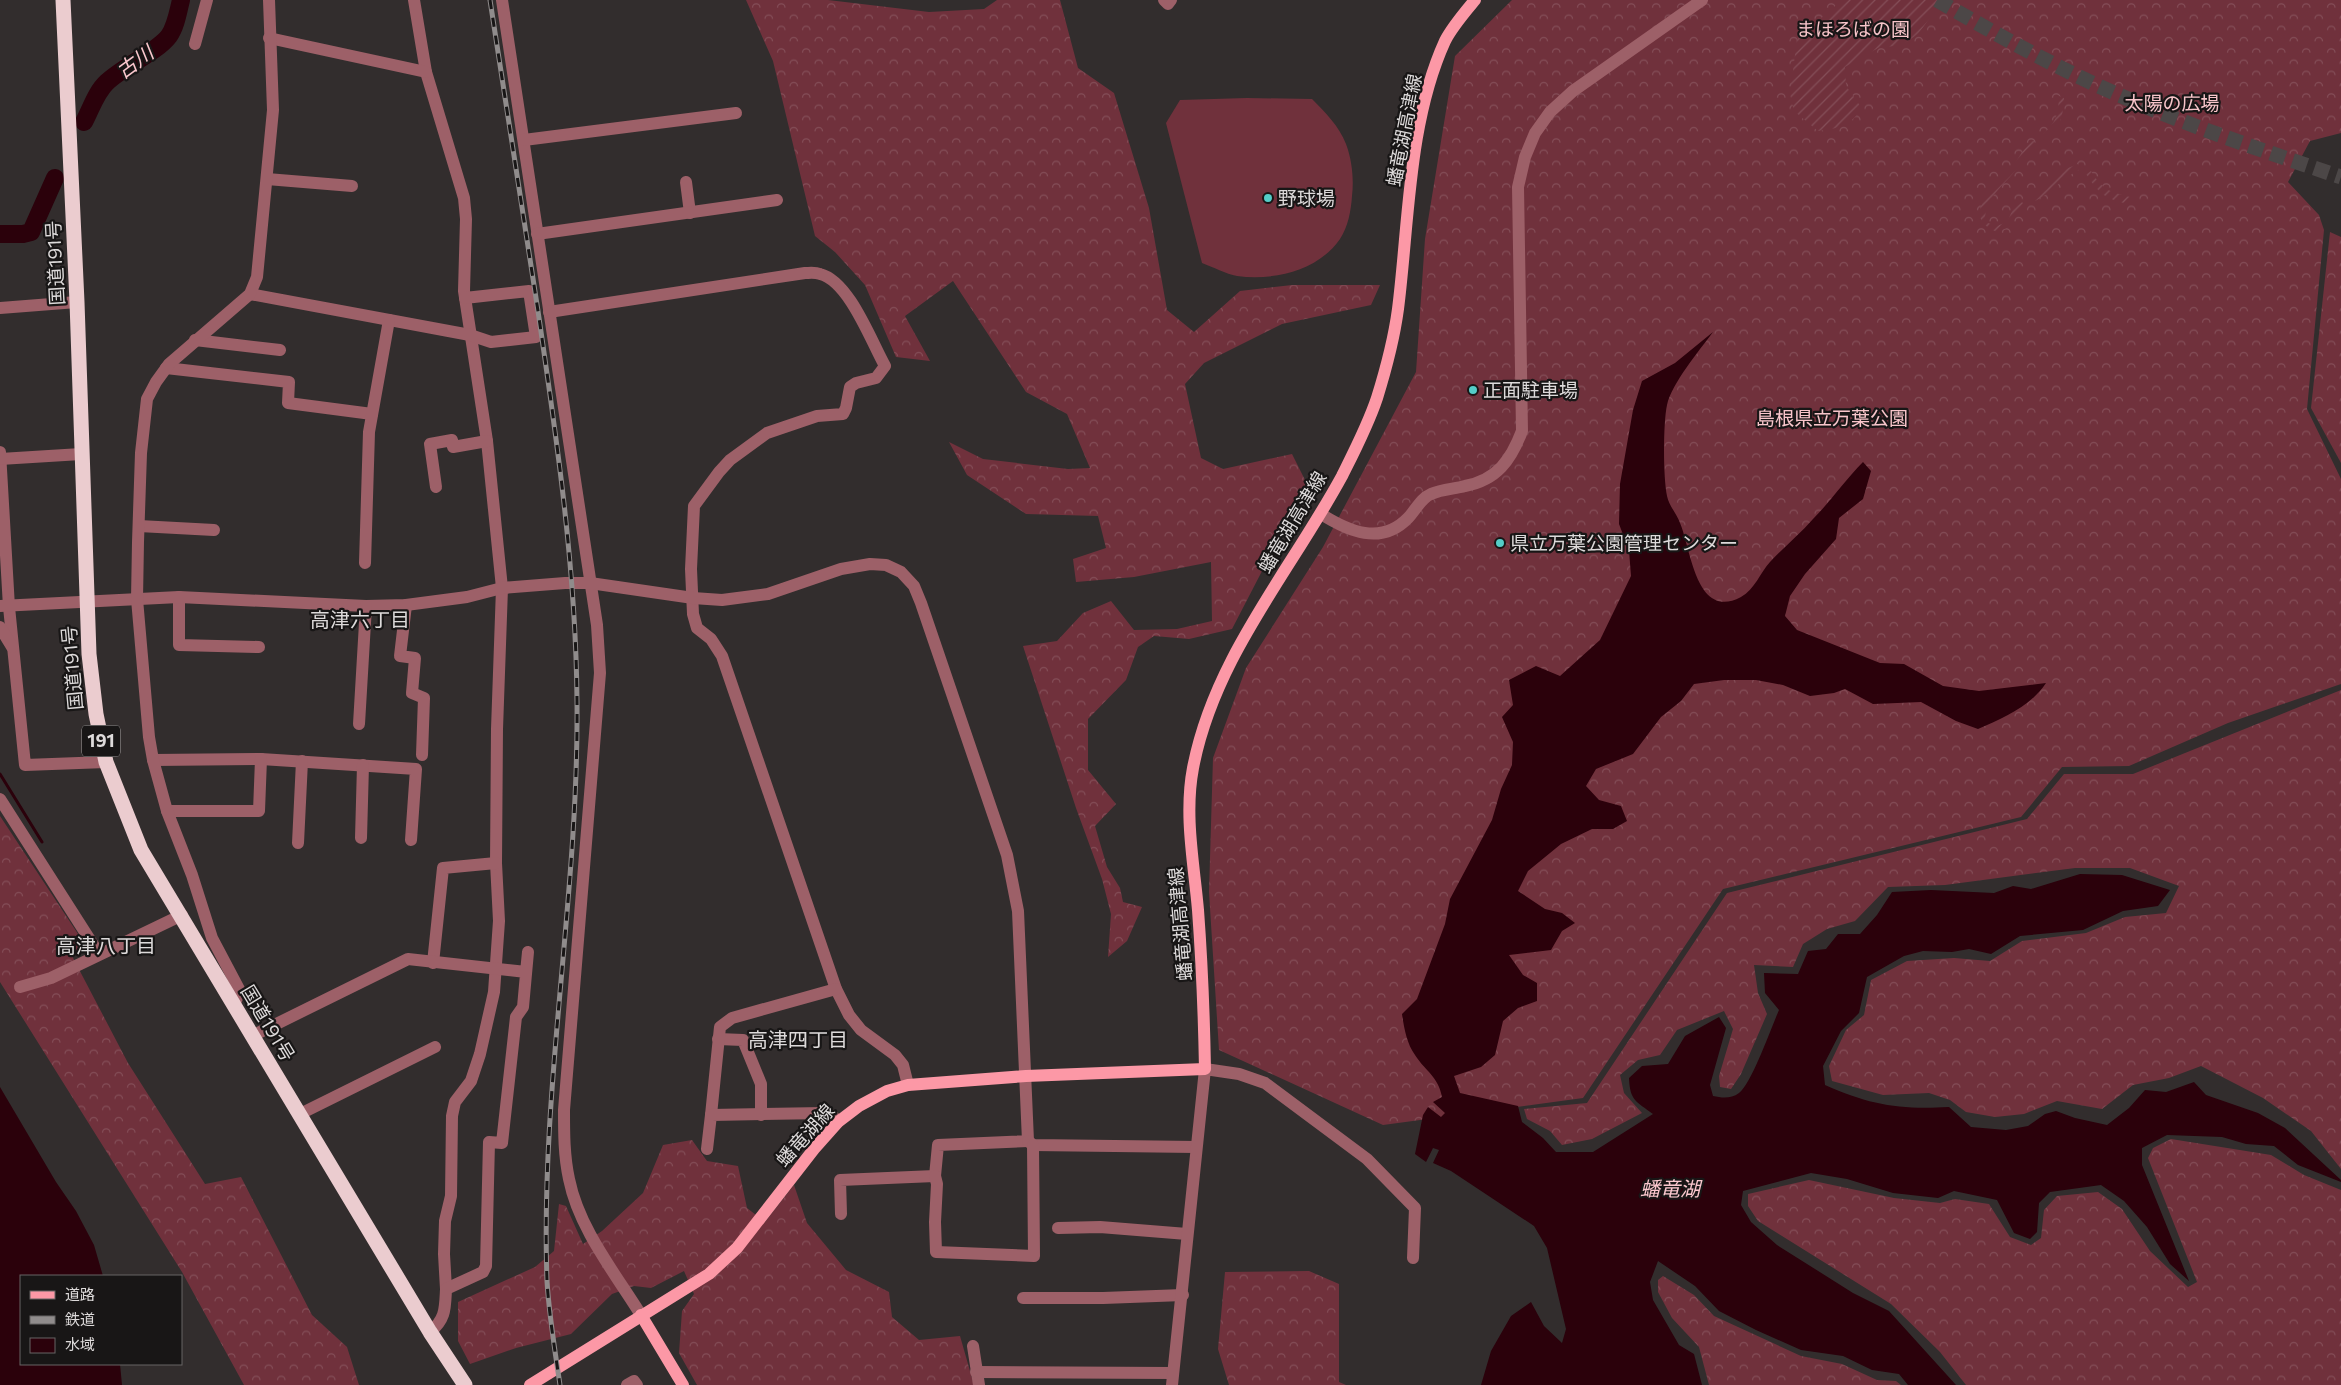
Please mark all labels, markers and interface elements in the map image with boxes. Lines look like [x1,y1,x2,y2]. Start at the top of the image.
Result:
park label: まほろばの園 [1796,17,1910,40]
water label: 古川 [111,39,159,83]
street label: 蟠竜湖高津線 [1381,72,1426,188]
park label: 太陽の広場 [2124,91,2220,114]
place label: 野球場 [1278,186,1335,209]
marker: 野球場 [1262,192,1274,204]
street label: 国道191号 [41,220,68,306]
place label: 正面駐車場 [1483,378,1578,401]
marker: 正面駐車場 [1467,384,1479,396]
park label: 島根県立万葉公園 [1756,406,1908,429]
street label: 蟠竜湖高津線 [1252,467,1331,577]
place label: 県立万葉公園管理センター [1510,531,1738,554]
marker: 県立万葉公園管理センター [1494,537,1506,549]
district label: 高津六丁目 [310,607,410,631]
street label: 国道191号 [56,625,87,711]
road number: 191 [82,726,120,756]
street label: 蟠竜湖高津線 [1163,866,1196,982]
district label: 高津八丁目 [56,933,156,957]
street label: 国道191号 [237,980,300,1065]
district label: 高津四丁目 [748,1027,848,1051]
street label: 蟠竜湖線 [771,1099,839,1171]
water label: 蟠竜湖 [1640,1176,1703,1200]
legend [20,1275,182,1365]
text: 道路 [65,1285,95,1303]
text: 鉄道 [65,1310,95,1328]
text: 水域 [65,1335,95,1353]

